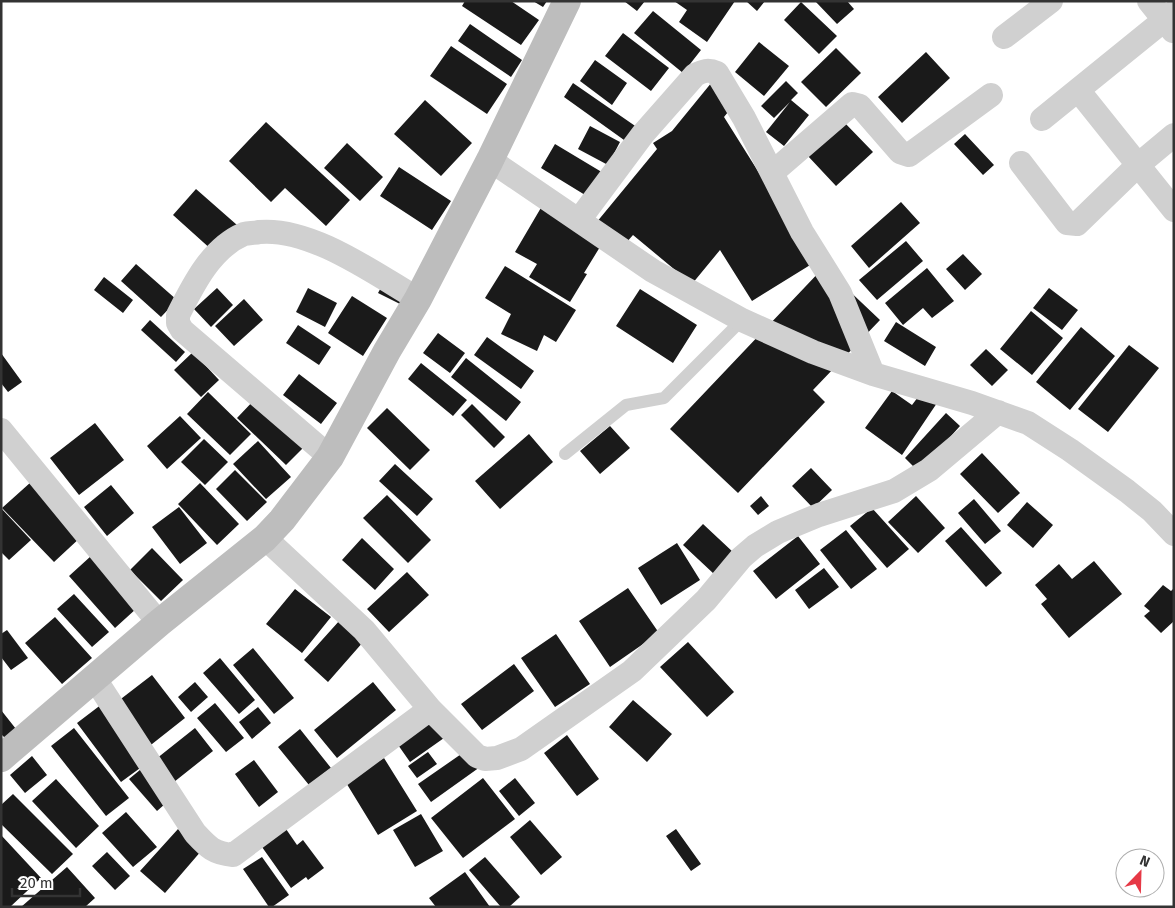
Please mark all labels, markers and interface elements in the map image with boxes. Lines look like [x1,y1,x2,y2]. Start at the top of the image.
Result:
north arrow [1115,848,1165,898]
text: N [1137,852,1152,871]
scale bar [12,866,80,898]
text: 20 m [20,874,53,892]

